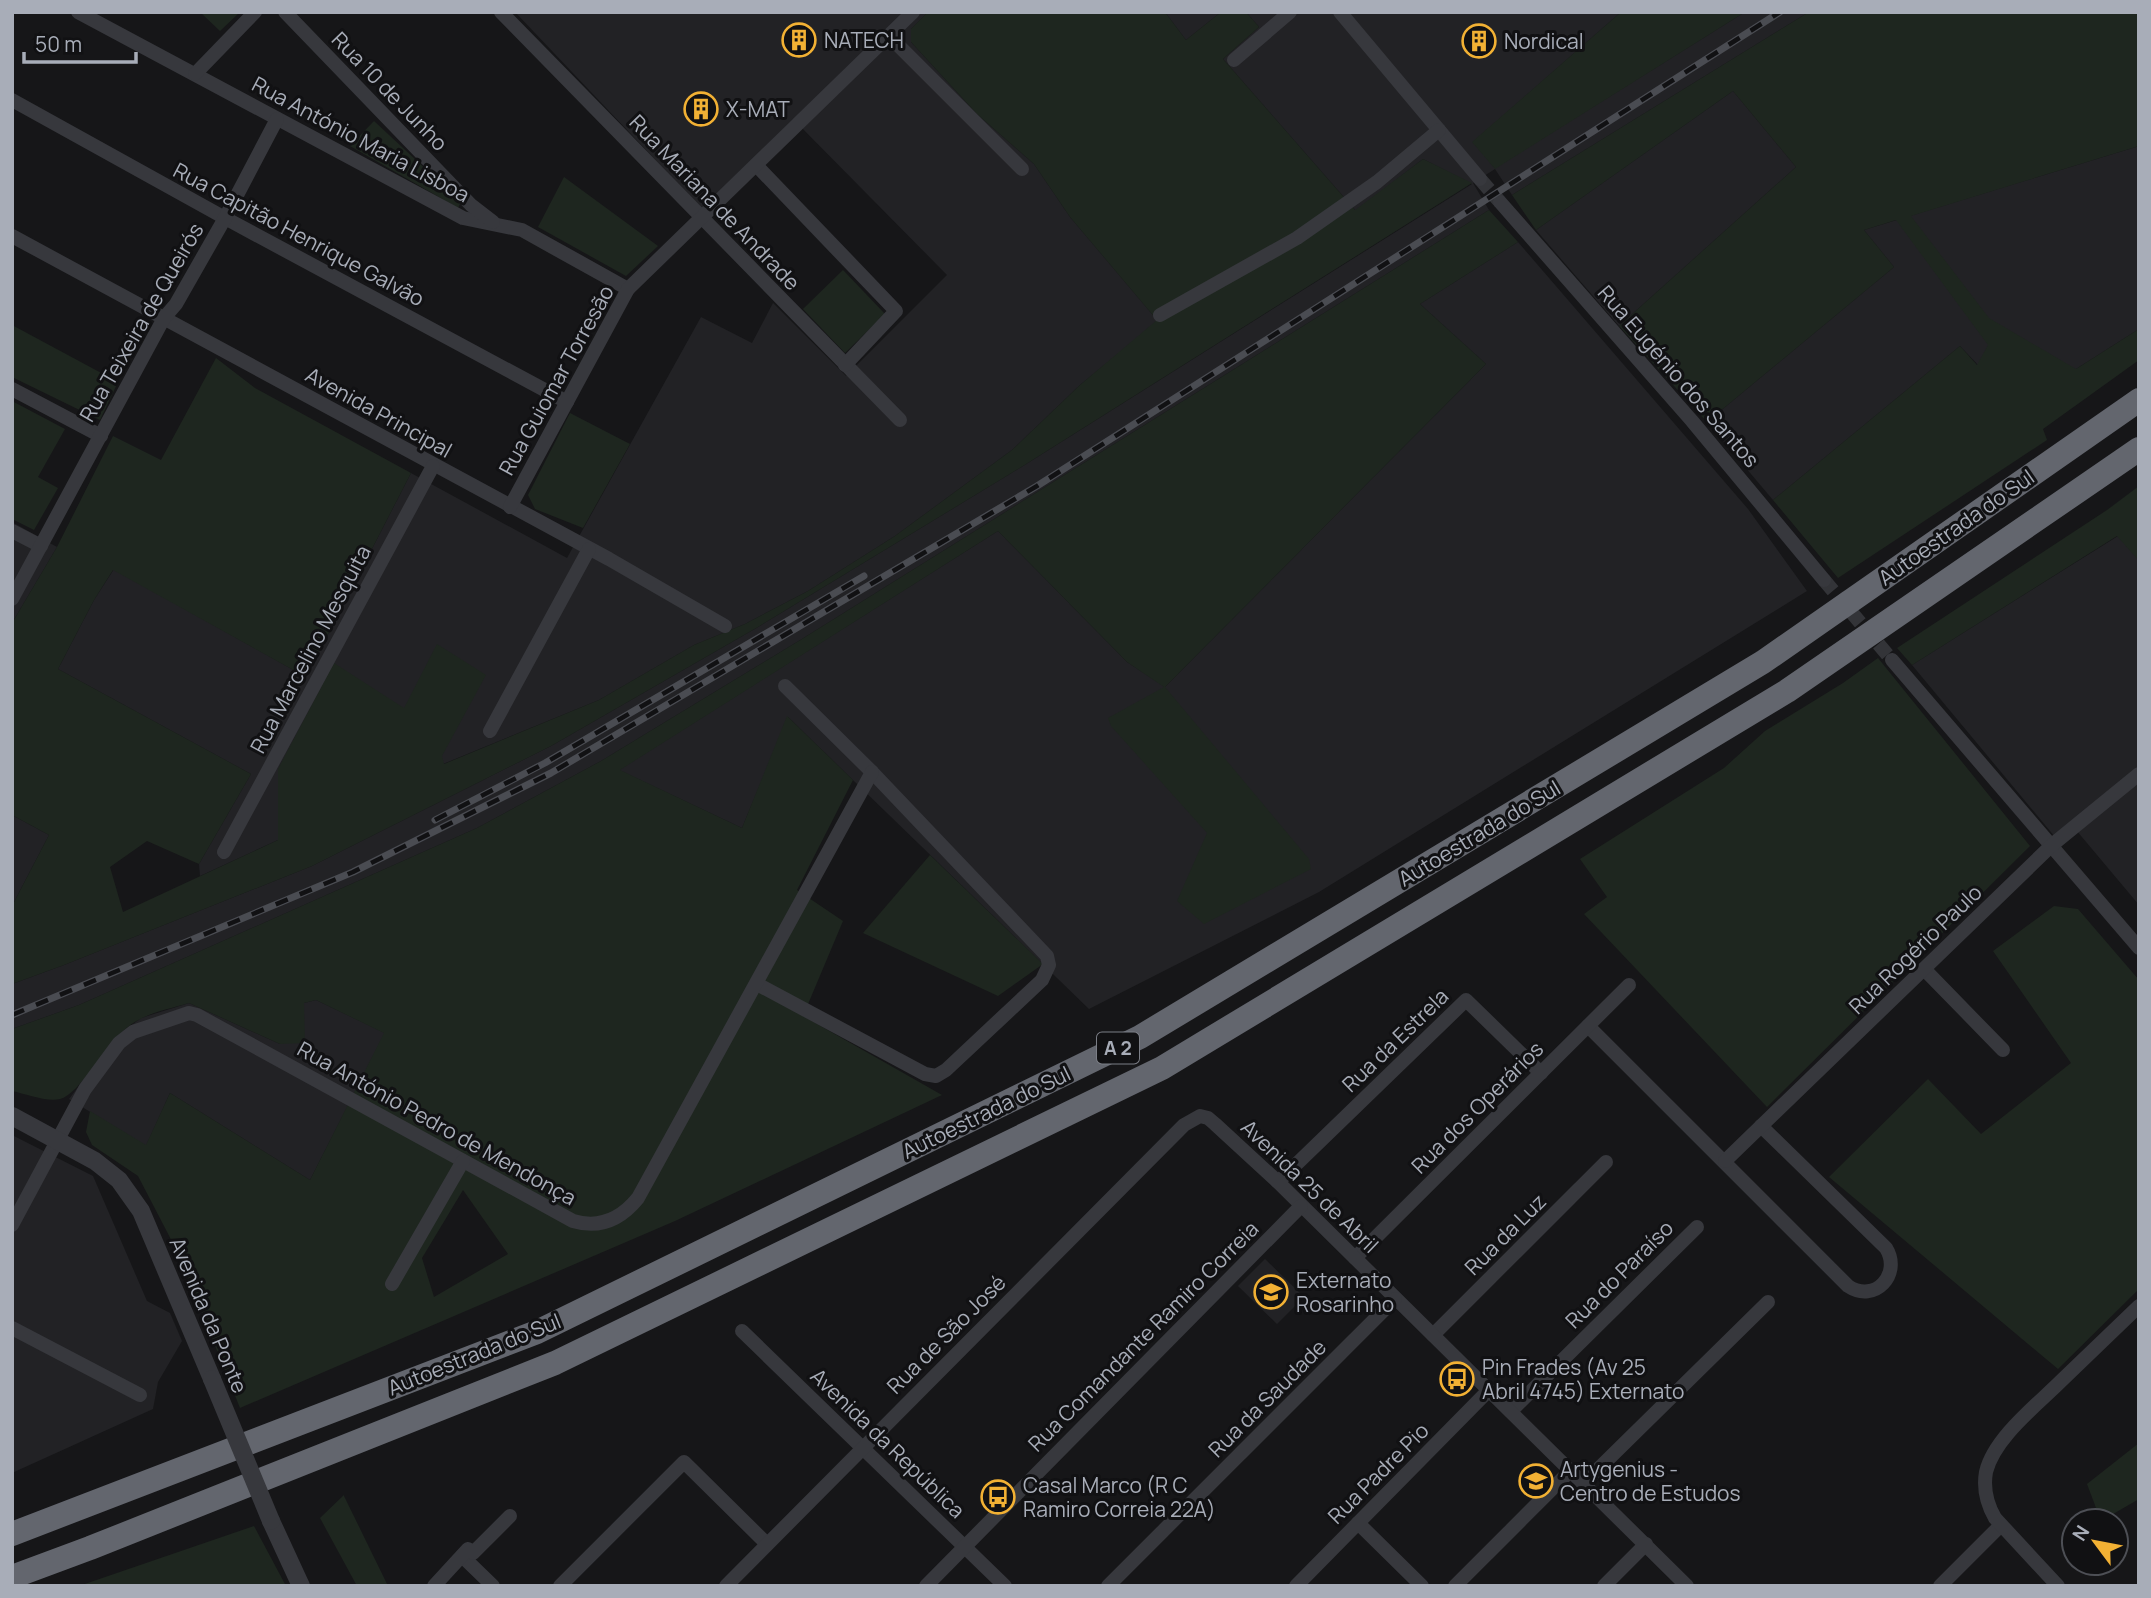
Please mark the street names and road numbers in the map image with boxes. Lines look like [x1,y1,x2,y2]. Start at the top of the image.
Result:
street label: Rua 10 de Junho [326,25,454,157]
street label: Rua António Maria Lisboa [247,70,475,208]
street label: Rua Mariana de Andrade [624,108,806,296]
street label: Rua Capitão Henrique Galvão [169,156,429,312]
street label: Rua Teixeira de Queirós [73,218,209,426]
street label: Rua Eugénio dos Santos [1592,279,1766,473]
street label: Rua Guiomar Torresão [492,280,620,480]
street label: Avenida Principal [301,360,457,464]
street label: Autoestrada do Sul [1872,463,2040,591]
street label: Rua Marcelino Mesquita [243,540,377,758]
street label: Autoestrada do Sul [1393,774,1565,892]
street label: Rua Rogério Paulo [1842,878,1988,1020]
street label: Rua da Estrela [1336,982,1454,1098]
road number: A 2 [1097,1032,1139,1064]
street label: Rua António Pedro de Mendonça [293,1035,581,1211]
street label: Rua dos Operários [1405,1035,1549,1179]
street label: Autoestrada do Sul [897,1059,1075,1165]
street label: Avenida 25 de Abril [1235,1113,1385,1259]
street label: Rua da Luz [1458,1187,1552,1281]
street label: Rua do Paraíso [1559,1214,1679,1334]
street label: Rua Comandante Ramiro Correia [1022,1215,1264,1457]
street label: Avenida da Ponte [164,1233,254,1397]
street label: Rua de São José [881,1269,1011,1399]
street label: Autoestrada do Sul [383,1306,565,1402]
street label: Rua da Saudade [1202,1333,1332,1463]
street label: Avenida da República [805,1362,971,1524]
street label: Rua Padre Pio [1322,1417,1434,1529]

